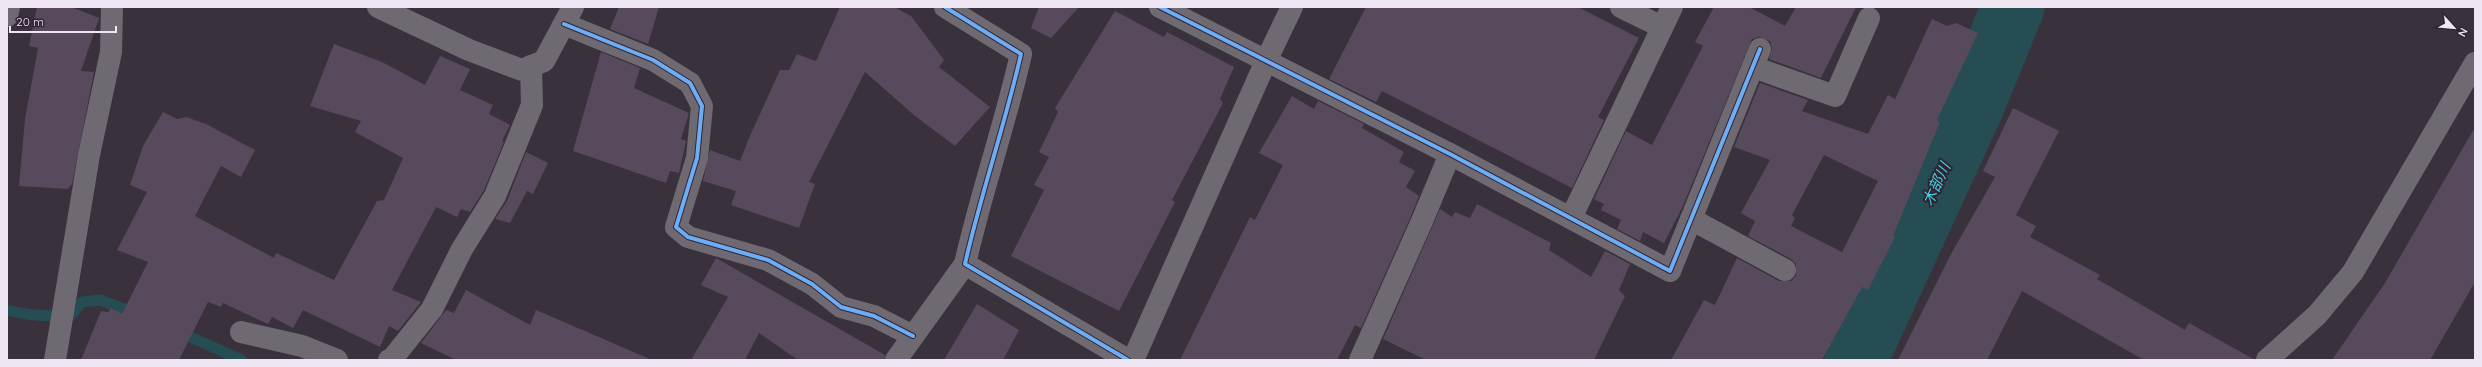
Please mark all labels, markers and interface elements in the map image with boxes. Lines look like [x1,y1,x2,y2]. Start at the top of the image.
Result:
scale bar [10,8,116,34]
north arrow [2434,8,2474,48]
text: 20 m [16,14,44,29]
text: N [2455,26,2471,39]
water label: 木部川 [1918,158,1955,208]

